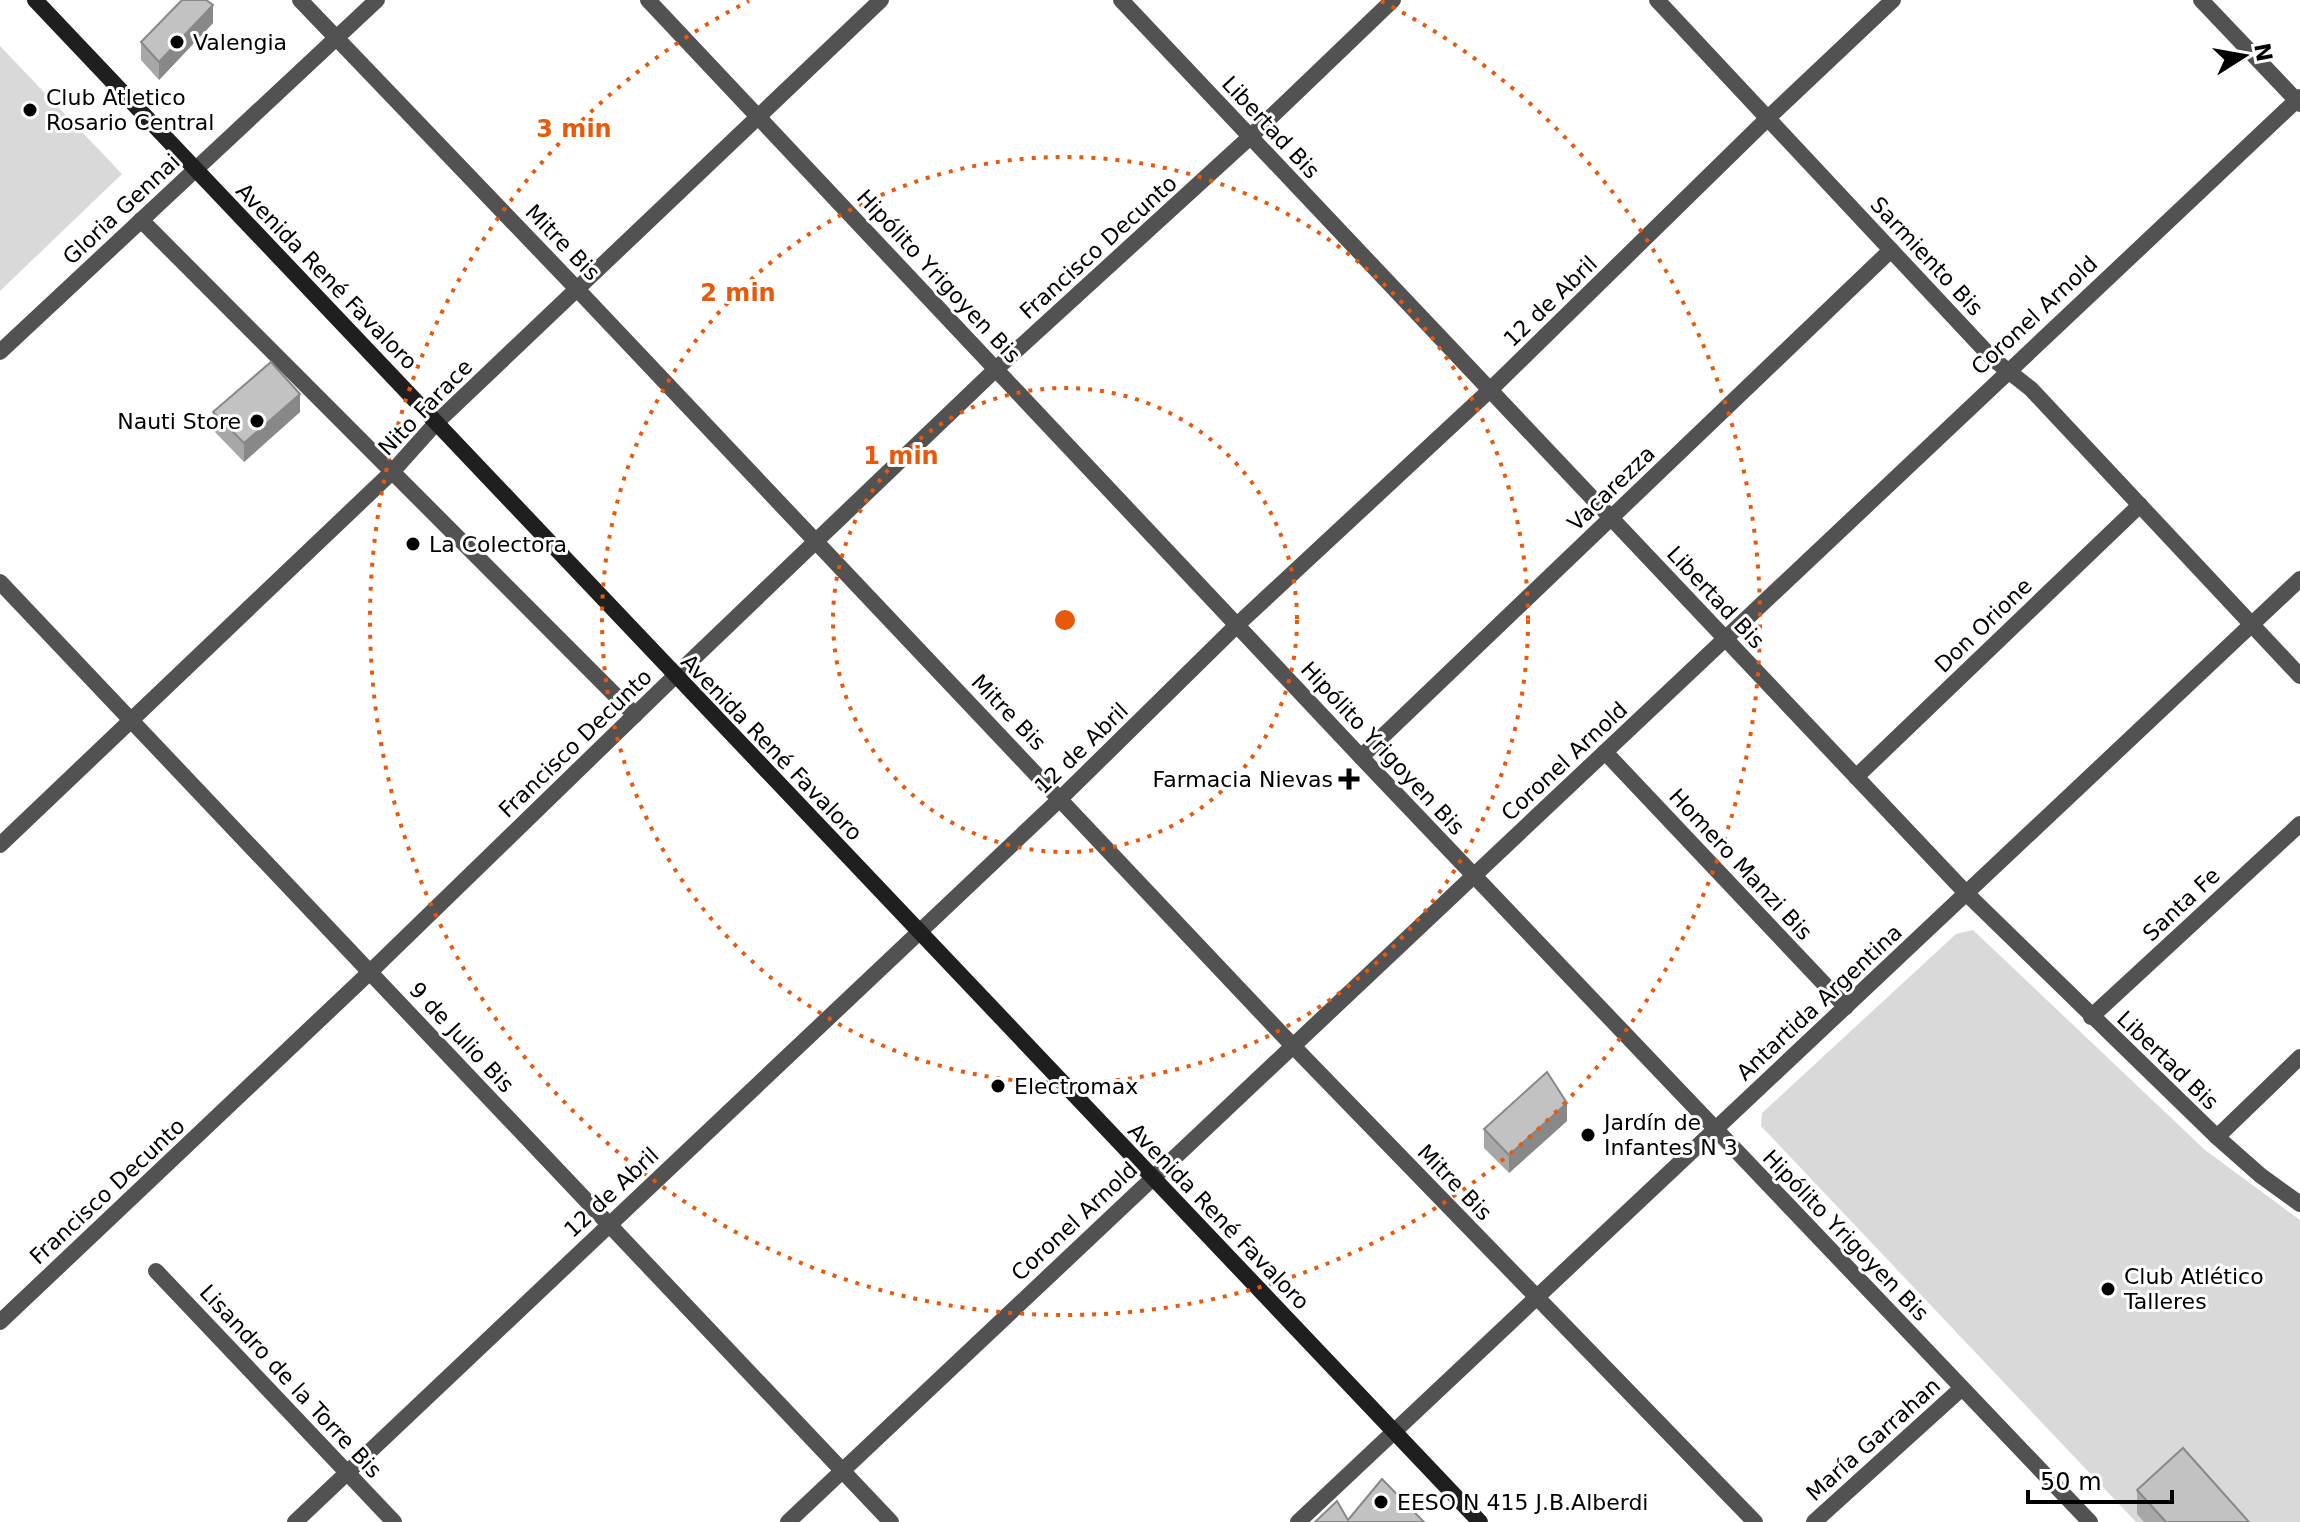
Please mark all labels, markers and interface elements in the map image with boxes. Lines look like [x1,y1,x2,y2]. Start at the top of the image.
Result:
north arrow [2204,16,2284,96]
place label: Valengia [193,30,287,55]
marker: Valengia [168,33,186,51]
text: N [2249,41,2277,64]
street label: Libertad Bis [1217,71,1324,184]
place label: Club Atletico Rosario Central [46,85,214,135]
marker: Club Atletico Rosario Central [21,101,39,119]
text: 3 min [536,115,612,143]
street label: Gloria Gennai [58,149,185,270]
street label: Francisco Decunto [1015,170,1182,324]
street label: Avenida René Favaloro [231,178,422,375]
street label: Hipólito Yrigoyen Bis [852,185,1025,368]
street label: Sarmiento Bis [1865,192,1988,321]
street label: Mitre Bis [520,199,605,285]
street label: 12 de Abril [1499,251,1602,352]
street label: Coronel Arnold [1966,251,2102,380]
text: 2 min [700,279,776,307]
street label: Nito Farace [373,354,477,461]
place label: Nauti Store [117,409,241,434]
marker: Nauti Store [248,412,266,430]
street label: Vacarezza [1563,441,1660,536]
text: 1 min [863,442,939,470]
place label: La Colectora [429,532,567,557]
marker: La Colectora [404,535,422,553]
street label: Libertad Bis [1662,541,1769,654]
street label: Don Orione [1930,573,2037,678]
centre of rings [1051,606,1079,634]
street label: Avenida René Favaloro [676,649,867,846]
street label: Hipólito Yrigoyen Bis [1296,657,1469,840]
street label: Francisco Decunto [494,664,657,823]
street label: Mitre Bis [966,669,1051,755]
street label: Coronel Arnold [1496,697,1632,826]
street label: 12 de Abril [1030,698,1133,799]
place label: Farmacia Nievas [1153,767,1333,792]
marker: Farmacia Nievas [1340,770,1358,788]
street label: Homero Manzi Bis [1664,784,1817,945]
street label: Santa Fe [2138,863,2225,946]
street label: Antartida Argentina [1732,919,1907,1085]
street label: 9 de Julio Bis [404,977,519,1098]
street label: Libertad Bis [2112,1006,2223,1115]
place label: Electromax [1014,1074,1138,1099]
marker: Electromax [989,1077,1007,1095]
place label: Jardín de Infantes N 3 [1602,1110,1738,1160]
street label: Francisco Decunto [25,1113,190,1269]
street label: Avenida René Favaloro [1123,1118,1314,1315]
marker: Jardín de Infantes N 3 [1579,1126,1597,1144]
street label: Mitre Bis [1412,1139,1497,1225]
street label: 12 de Abril [559,1142,664,1242]
street label: Hipólito Yrigoyen Bis [1758,1145,1934,1326]
street label: Coronel Arnold [1006,1157,1142,1286]
place label: Club Atlético Talleres [2123,1264,2264,1314]
street label: Lisandro de la Torre Bis [195,1280,387,1483]
marker: Club Atlético Talleres [2099,1280,2117,1298]
street label: María Garrahan [1801,1373,1945,1506]
scale bar [2028,1454,2172,1504]
text: 50 m [2040,1468,2102,1496]
place label: EESO N 415 J.B.Alberdi [1397,1490,1648,1515]
marker: EESO N 415 J.B.Alberdi [1372,1493,1390,1511]

